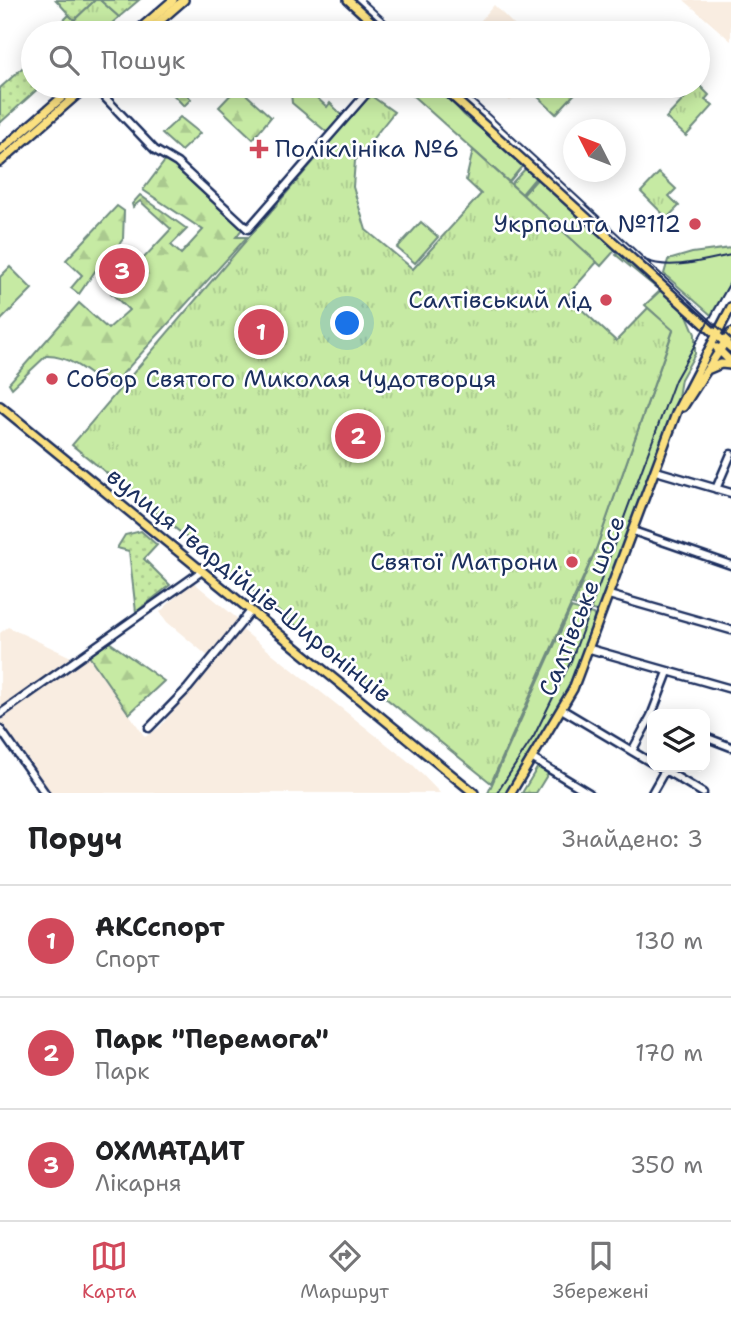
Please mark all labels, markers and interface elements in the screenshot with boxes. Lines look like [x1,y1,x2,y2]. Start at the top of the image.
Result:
search box [21,21,710,98]
icon: search [45,41,83,79]
text: Пошук [101,42,185,77]
north arrow [563,119,626,182]
place label: Поліклініка №6 [275,133,459,165]
marker: Поліклініка №6 [249,139,269,159]
place label: Укрпошта №112 [493,208,681,240]
marker: Укрпошта №112 [687,216,703,232]
pin: 3 [99,245,145,297]
place label: Салтівський лід [408,284,592,316]
marker: Салтівський лід [598,292,614,308]
pin: 1 [238,306,284,358]
your location [330,306,364,340]
place label: Собор Святого Миколая Чудотворця [66,363,496,395]
marker: Собор Святого Миколая Чудотворця [44,371,60,387]
pin: 2 [335,410,381,462]
street label: вулиця Гвардійців-Широнінців [100,460,398,710]
street label: Салтівське шосе [531,511,633,701]
place label: Святої Матрони [370,546,558,578]
marker: Святої Матрони [564,554,580,570]
map controls [647,709,710,772]
button: layers [647,709,710,772]
text: Поруч [28,818,122,859]
text: Знайдено: 3 [562,824,703,854]
text: АКСспорт [95,909,225,944]
text: 1 [46,926,56,956]
text: 130 m [635,926,703,956]
text: Спорт [95,944,160,974]
text: Парк "Перемога" [95,1021,329,1056]
text: 2 [43,1038,59,1068]
text: 170 m [635,1038,703,1068]
text: Парк [95,1056,150,1086]
text: ОХМАТДИТ [95,1133,245,1168]
text: 3 [43,1150,59,1180]
text: 350 m [630,1150,703,1180]
text: Лікарня [95,1168,182,1198]
tab: Карта [82,1237,136,1304]
tab: Маршрут [300,1237,389,1304]
tab: Збережені [553,1237,649,1304]

